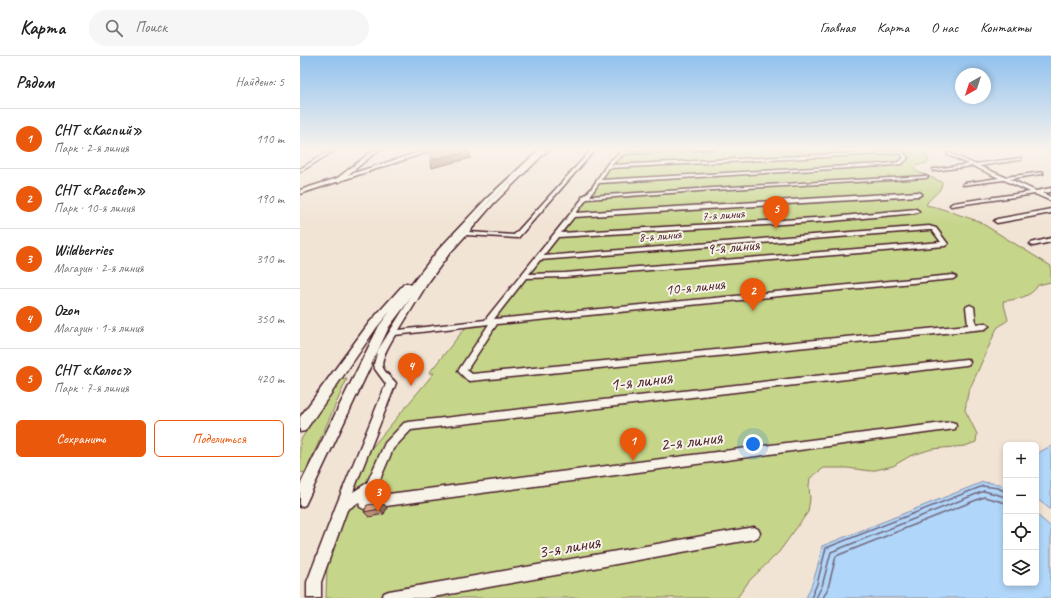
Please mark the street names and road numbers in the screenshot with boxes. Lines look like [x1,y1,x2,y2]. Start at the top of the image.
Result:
street label: 7-я линия [701,205,746,224]
street label: 8-я линия [638,226,683,246]
street label: 9-я линия [706,235,761,259]
street label: 10-я линия [664,274,727,300]
street label: 1-я линия [608,365,675,397]
street label: 2-я линия [658,425,725,457]
street label: 3-я линия [536,530,603,564]

